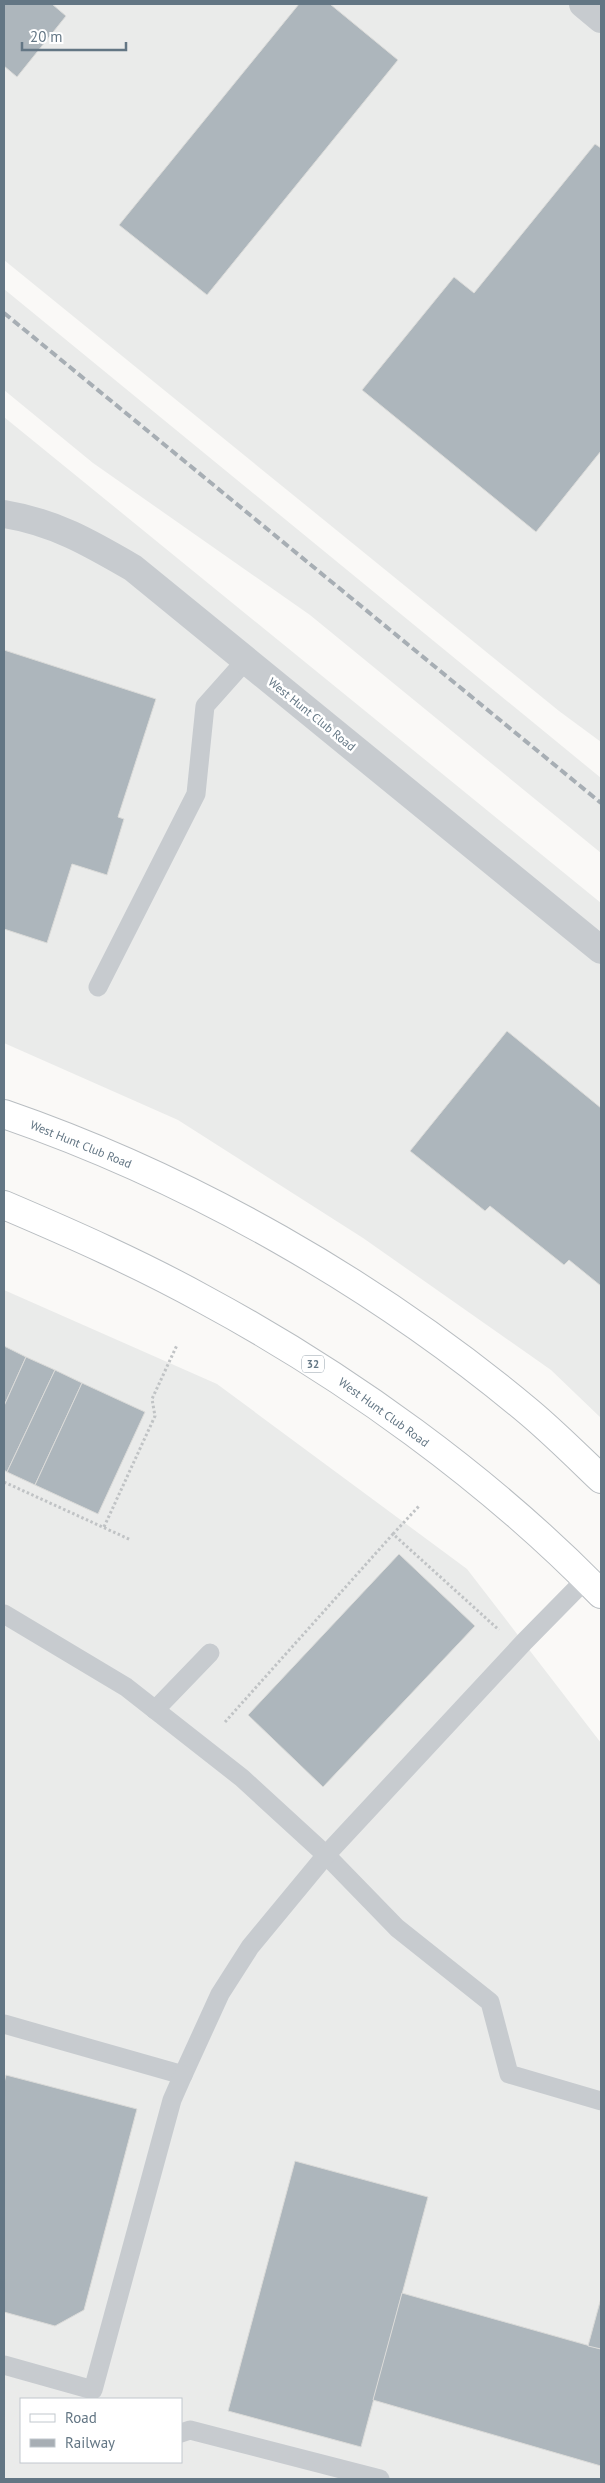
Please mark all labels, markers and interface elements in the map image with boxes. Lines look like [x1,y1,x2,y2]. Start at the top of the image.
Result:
scale bar [22,20,126,52]
text: 20 m [30,27,63,46]
street label: West Hunt Club Road [265,674,359,754]
street label: West Hunt Club Road [28,1117,134,1171]
road number: 32 [302,1356,324,1372]
street label: West Hunt Club Road [336,1374,432,1450]
legend [20,2398,182,2463]
text: Road [65,2408,97,2427]
text: Railway [65,2433,115,2452]

